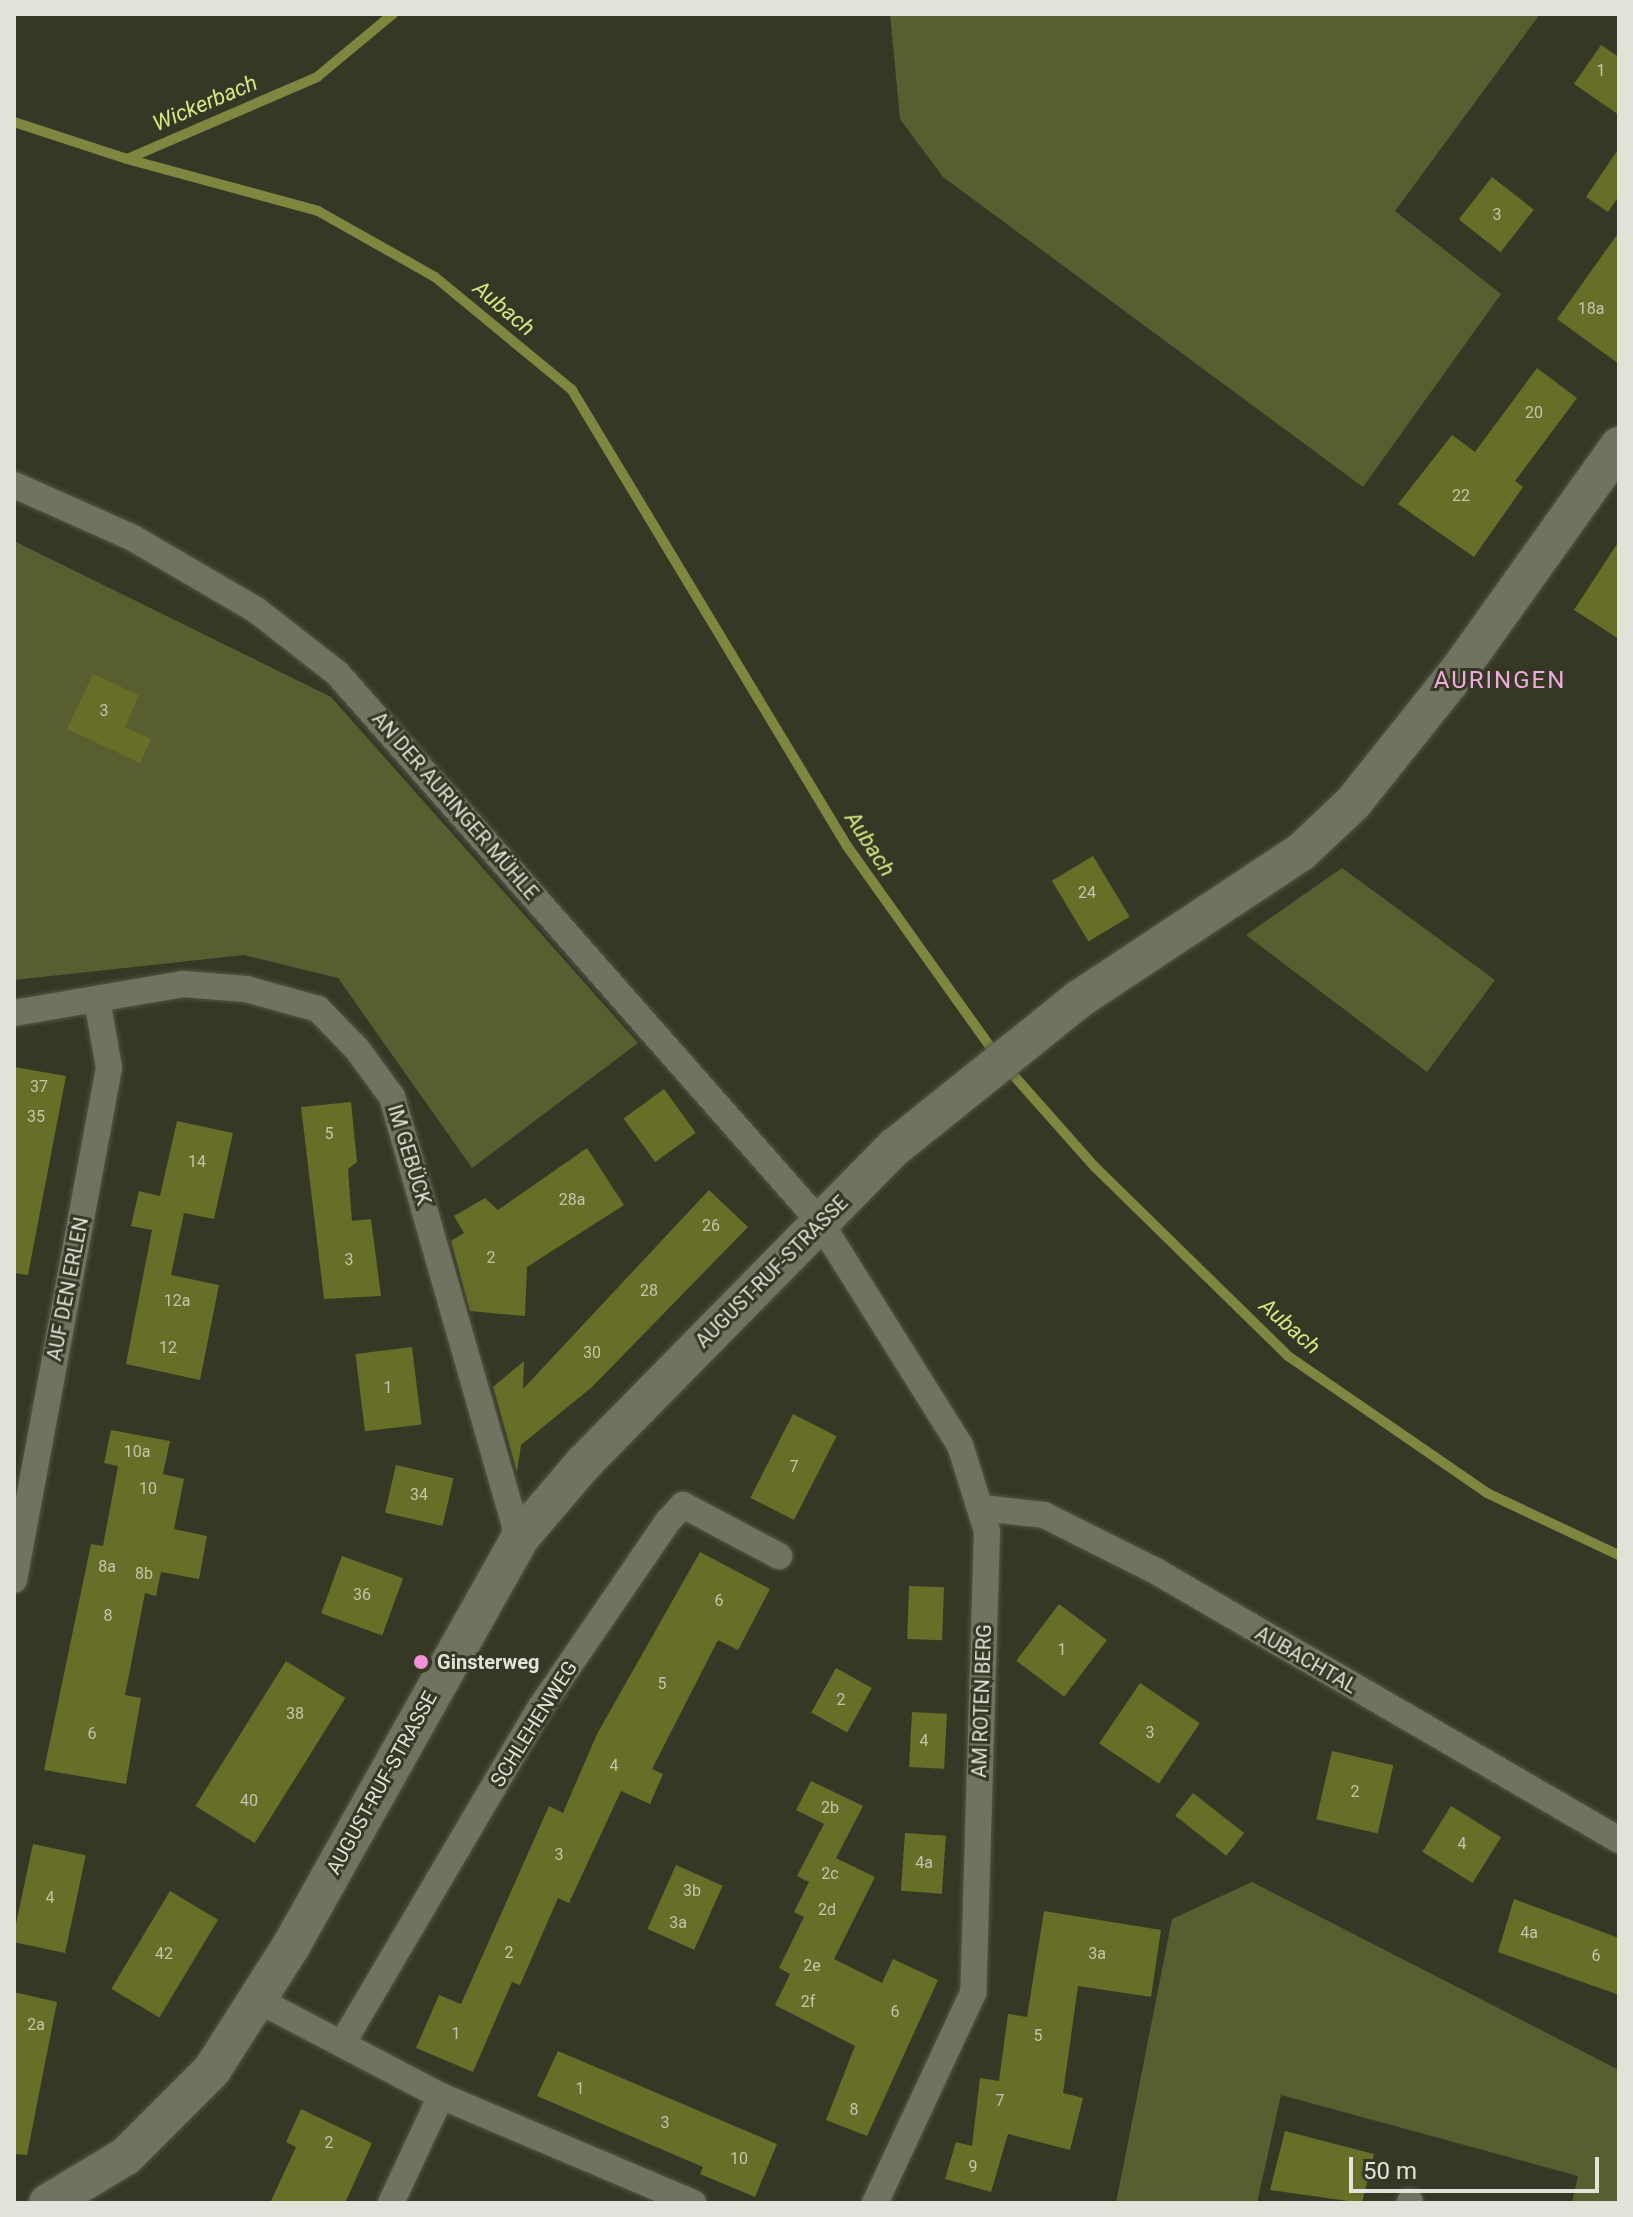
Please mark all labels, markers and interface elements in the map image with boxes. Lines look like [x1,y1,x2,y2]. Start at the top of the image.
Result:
house number: 1 [1597,61,1605,81]
water label: Wickerbach [149,69,261,137]
house number: 3 [1493,205,1501,225]
water label: Aubach [468,275,540,341]
house number: 18a [1578,299,1604,319]
house number: 20 [1525,403,1543,423]
house number: 22 [1452,486,1470,506]
district label: AURINGEN [1434,667,1566,695]
house number: 3 [100,701,108,721]
street label: AN DER AURINGER MÜHLE [367,707,543,905]
water label: Aubach [839,807,901,881]
house number: 24 [1078,883,1096,903]
house number: 37 [30,1077,48,1097]
street label: IM GEBÜCK [382,1102,436,1208]
house number: 35 [27,1107,45,1127]
house number: 5 [325,1124,333,1144]
house number: 14 [188,1152,206,1172]
house number: 28a [559,1190,585,1210]
street label: AUGUST-RUF-STRASSE [691,1191,853,1353]
street label: AUF DEN ERLEN [42,1215,94,1363]
house number: 26 [702,1216,720,1236]
house number: 2 [487,1248,495,1268]
house number: 3 [345,1250,353,1270]
house number: 28 [640,1281,658,1301]
house number: 12a [164,1291,190,1311]
water label: Aubach [1254,1292,1326,1360]
house number: 12 [159,1338,177,1358]
house number: 30 [583,1343,601,1363]
house number: 1 [384,1378,392,1398]
house number: 10a [124,1442,150,1462]
house number: 7 [790,1457,798,1477]
house number: 10 [139,1479,157,1499]
house number: 34 [410,1485,428,1505]
house number: 8a [98,1557,116,1577]
house number: 8b [135,1564,153,1584]
house number: 36 [353,1585,371,1605]
house number: 6 [715,1591,723,1611]
house number: 8 [104,1606,112,1626]
street label: AUBACHTAL [1251,1621,1361,1699]
street label: AM ROTEN BERG [967,1624,997,1778]
house number: 1 [1058,1640,1066,1660]
place label: Ginsterweg [437,1650,539,1674]
marker: Ginsterweg [412,1653,430,1671]
street label: SCHLEHENWEG [486,1657,582,1791]
house number: 5 [658,1674,666,1694]
street label: AUGUST-RUF-STRASSE [322,1687,442,1879]
house number: 2 [837,1690,845,1710]
house number: 38 [286,1704,304,1724]
house number: 3 [1146,1723,1154,1743]
house number: 6 [88,1724,96,1744]
house number: 4 [920,1731,928,1751]
house number: 4 [610,1756,618,1776]
house number: 2 [1351,1782,1359,1802]
house number: 40 [240,1791,258,1811]
house number: 2b [821,1798,839,1818]
house number: 4 [1458,1834,1466,1854]
house number: 3 [555,1845,563,1865]
house number: 4a [915,1853,933,1873]
house number: 2c [821,1864,839,1884]
house number: 3b [683,1881,701,1901]
house number: 4 [46,1888,54,1908]
house number: 2d [818,1900,836,1920]
house number: 3a [669,1913,687,1933]
house number: 4a [1520,1923,1538,1943]
house number: 2 [505,1943,513,1963]
house number: 42 [155,1944,173,1964]
house number: 3a [1088,1944,1106,1964]
house number: 6 [1592,1946,1600,1966]
house number: 2e [803,1956,821,1976]
house number: 2f [801,1992,815,2012]
house number: 6 [891,2002,899,2022]
house number: 2a [27,2015,45,2035]
house number: 1 [452,2024,460,2044]
house number: 5 [1034,2026,1042,2046]
house number: 1 [576,2079,584,2099]
house number: 7 [996,2091,1004,2111]
house number: 8 [850,2100,858,2120]
house number: 3 [661,2113,669,2133]
house number: 2 [325,2133,333,2153]
scale bar [1353,2141,1603,2191]
house number: 10 [730,2149,748,2169]
house number: 9 [969,2157,977,2177]
text: 50 m [1363,2157,1417,2185]

